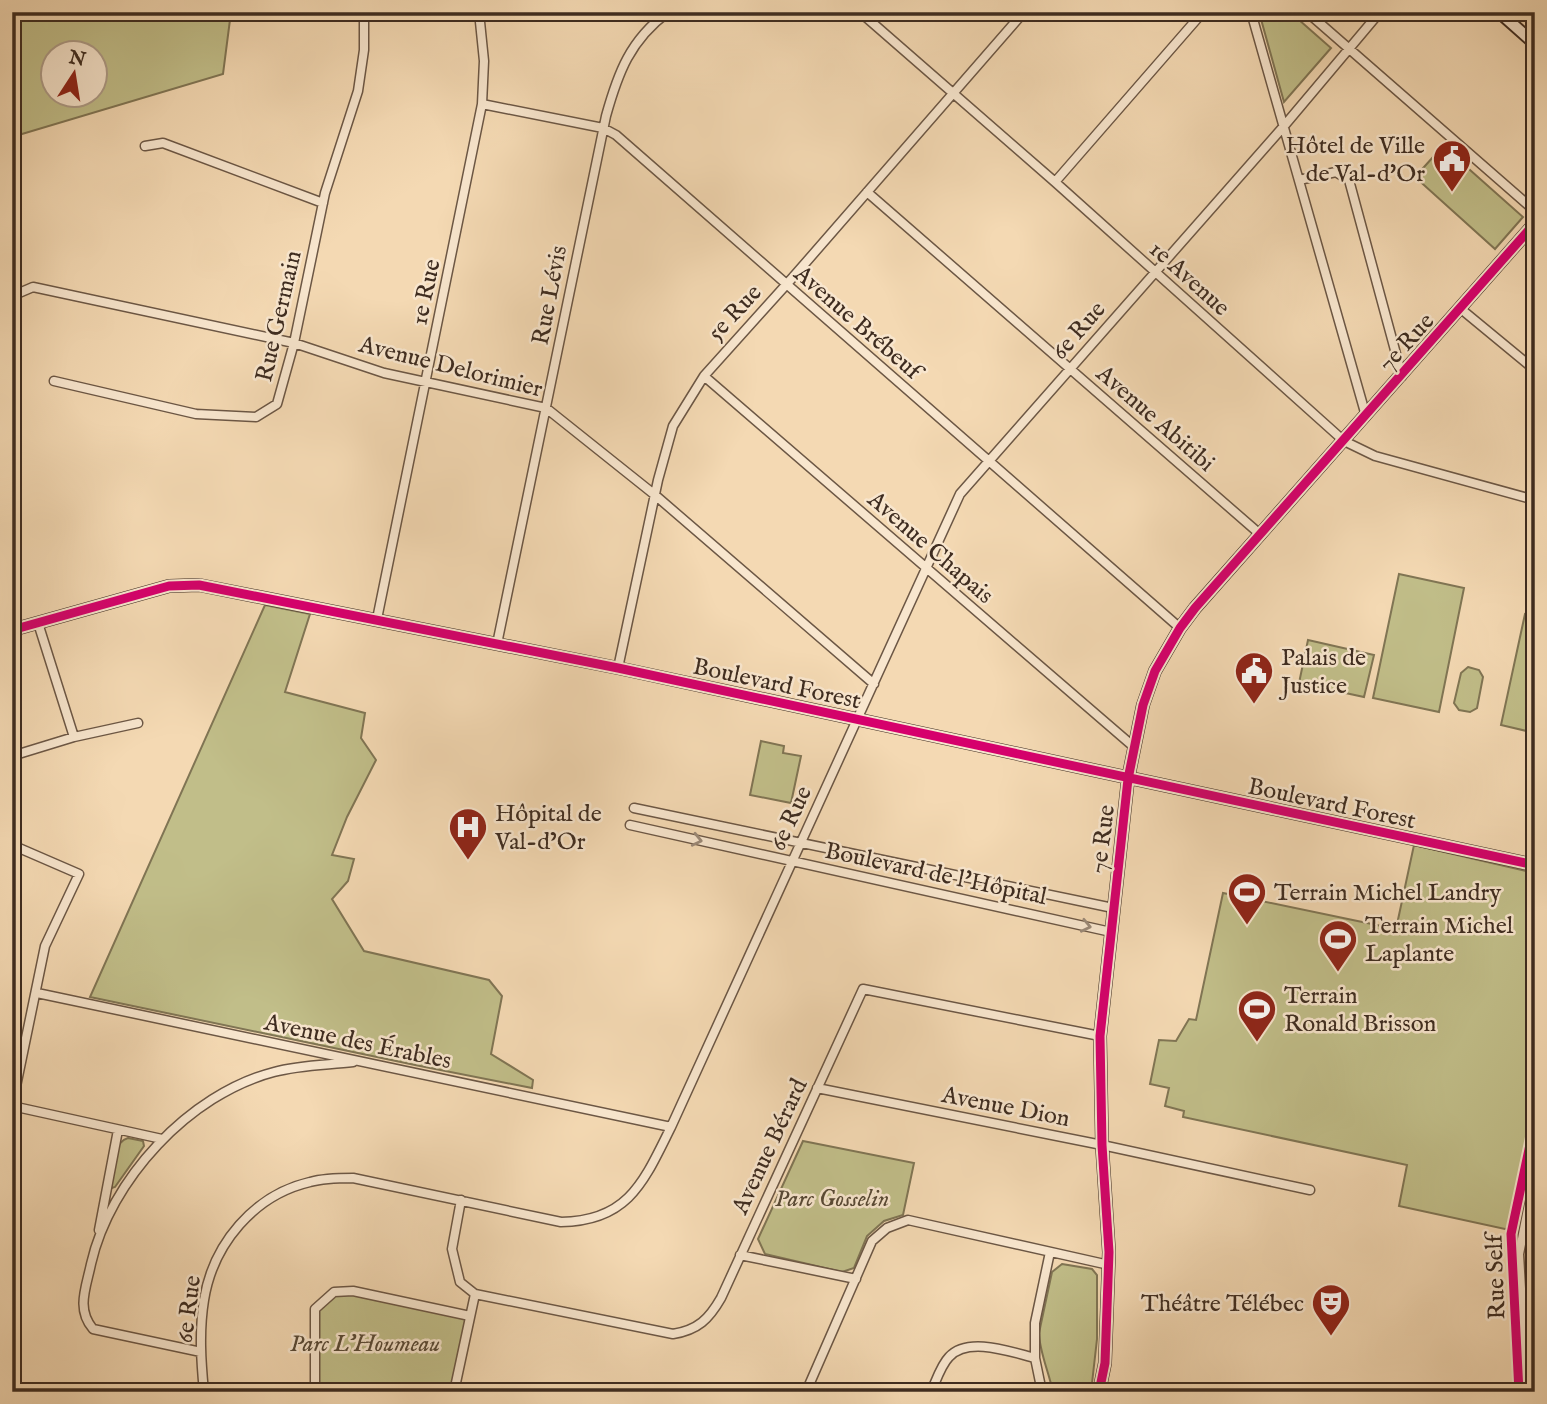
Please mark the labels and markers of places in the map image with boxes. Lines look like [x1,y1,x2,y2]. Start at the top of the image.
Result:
place label: Hôtel de Ville de Val-d'Or [1286,131,1425,190]
public building icon: Hôtel de Ville de Val-d'Or [1431,138,1473,193]
place label: Palais de Justice [1278,643,1366,702]
public building icon: Palais de Justice [1233,650,1275,705]
place label: Hôpital de Val-d’Or [494,799,602,858]
hospital icon: Hôpital de Val-d’Or [447,806,489,861]
sports icon: Terrain Michel Landry [1226,871,1268,926]
place label: Terrain Michel Landry [1274,878,1501,909]
place label: Terrain Michel Laplante [1365,911,1514,970]
sports icon: Terrain Michel Laplante [1317,918,1359,973]
place label: Terrain Ronald Brisson [1284,981,1437,1040]
sports icon: Terrain Ronald Brisson [1236,988,1278,1043]
theatre icon: Théâtre Télébec [1310,1282,1352,1337]
place label: Théâtre Télébec [1141,1289,1304,1320]

